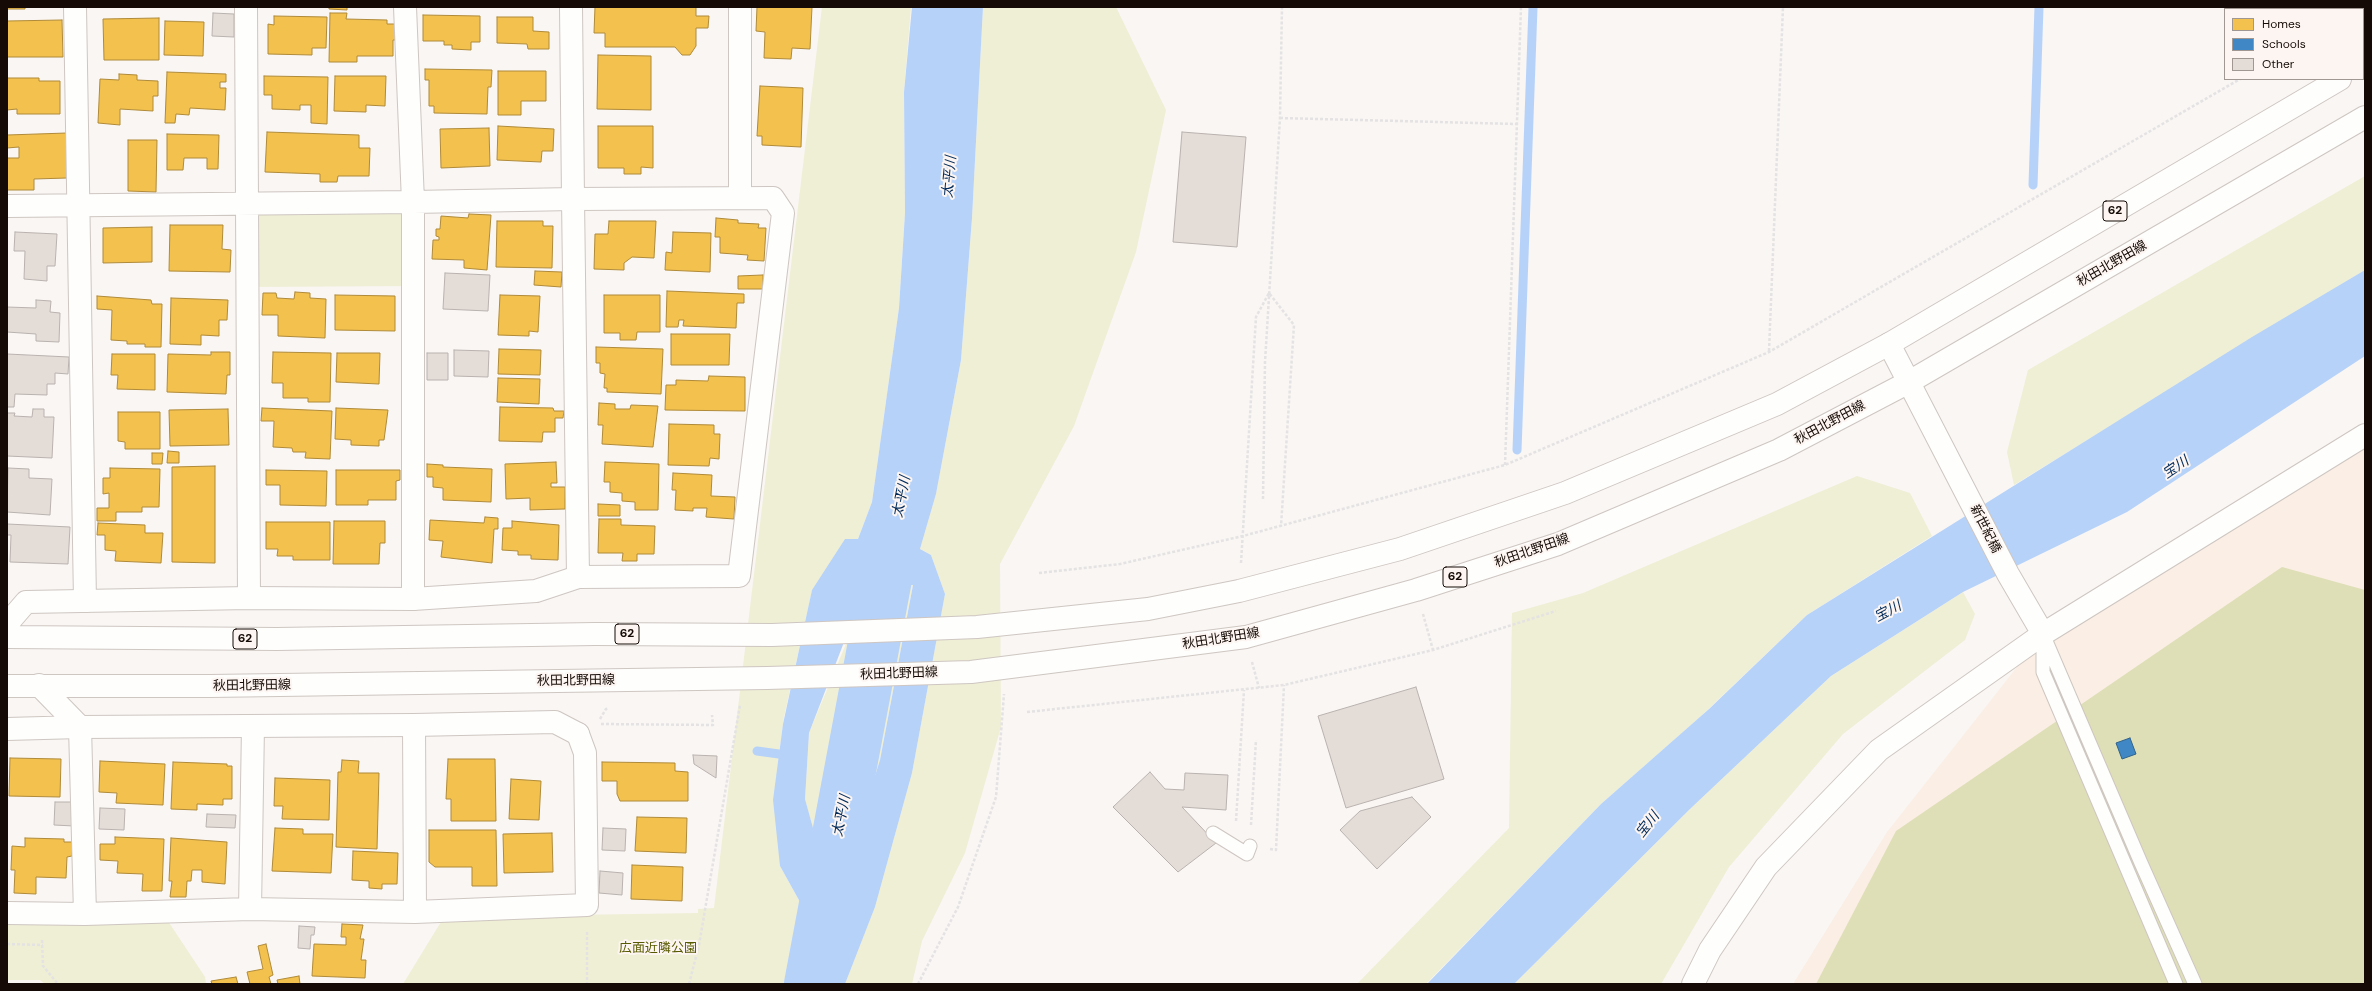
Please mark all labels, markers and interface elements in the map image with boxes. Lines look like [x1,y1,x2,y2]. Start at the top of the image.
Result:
legend [2224,8,2364,80]
text: Homes [2262,16,2301,32]
text: Schools [2262,36,2306,52]
text: Other [2262,56,2294,72]
water label: 太平川 [940,155,960,199]
road number: 62 [2103,201,2127,221]
street label: 秋田北野田線 [2074,238,2150,290]
street label: 秋田北野田線 [1792,398,1868,448]
water label: 宝川 [2160,453,2192,483]
water label: 太平川 [890,475,914,519]
street label: 新世紀橋 [1966,502,2004,556]
street label: 秋田北野田線 [1493,531,1571,571]
road number: 62 [1443,567,1467,587]
water label: 宝川 [1872,598,1904,626]
road number: 62 [615,624,639,644]
street label: 秋田北野田線 [1181,625,1261,653]
road number: 62 [233,629,257,649]
street label: 秋田北野田線 [860,665,938,683]
street label: 秋田北野田線 [537,673,615,689]
street label: 秋田北野田線 [213,678,291,694]
water label: 太平川 [830,794,854,838]
water label: 宝川 [1633,809,1663,841]
park label: 広面近隣公園 [619,941,697,957]

